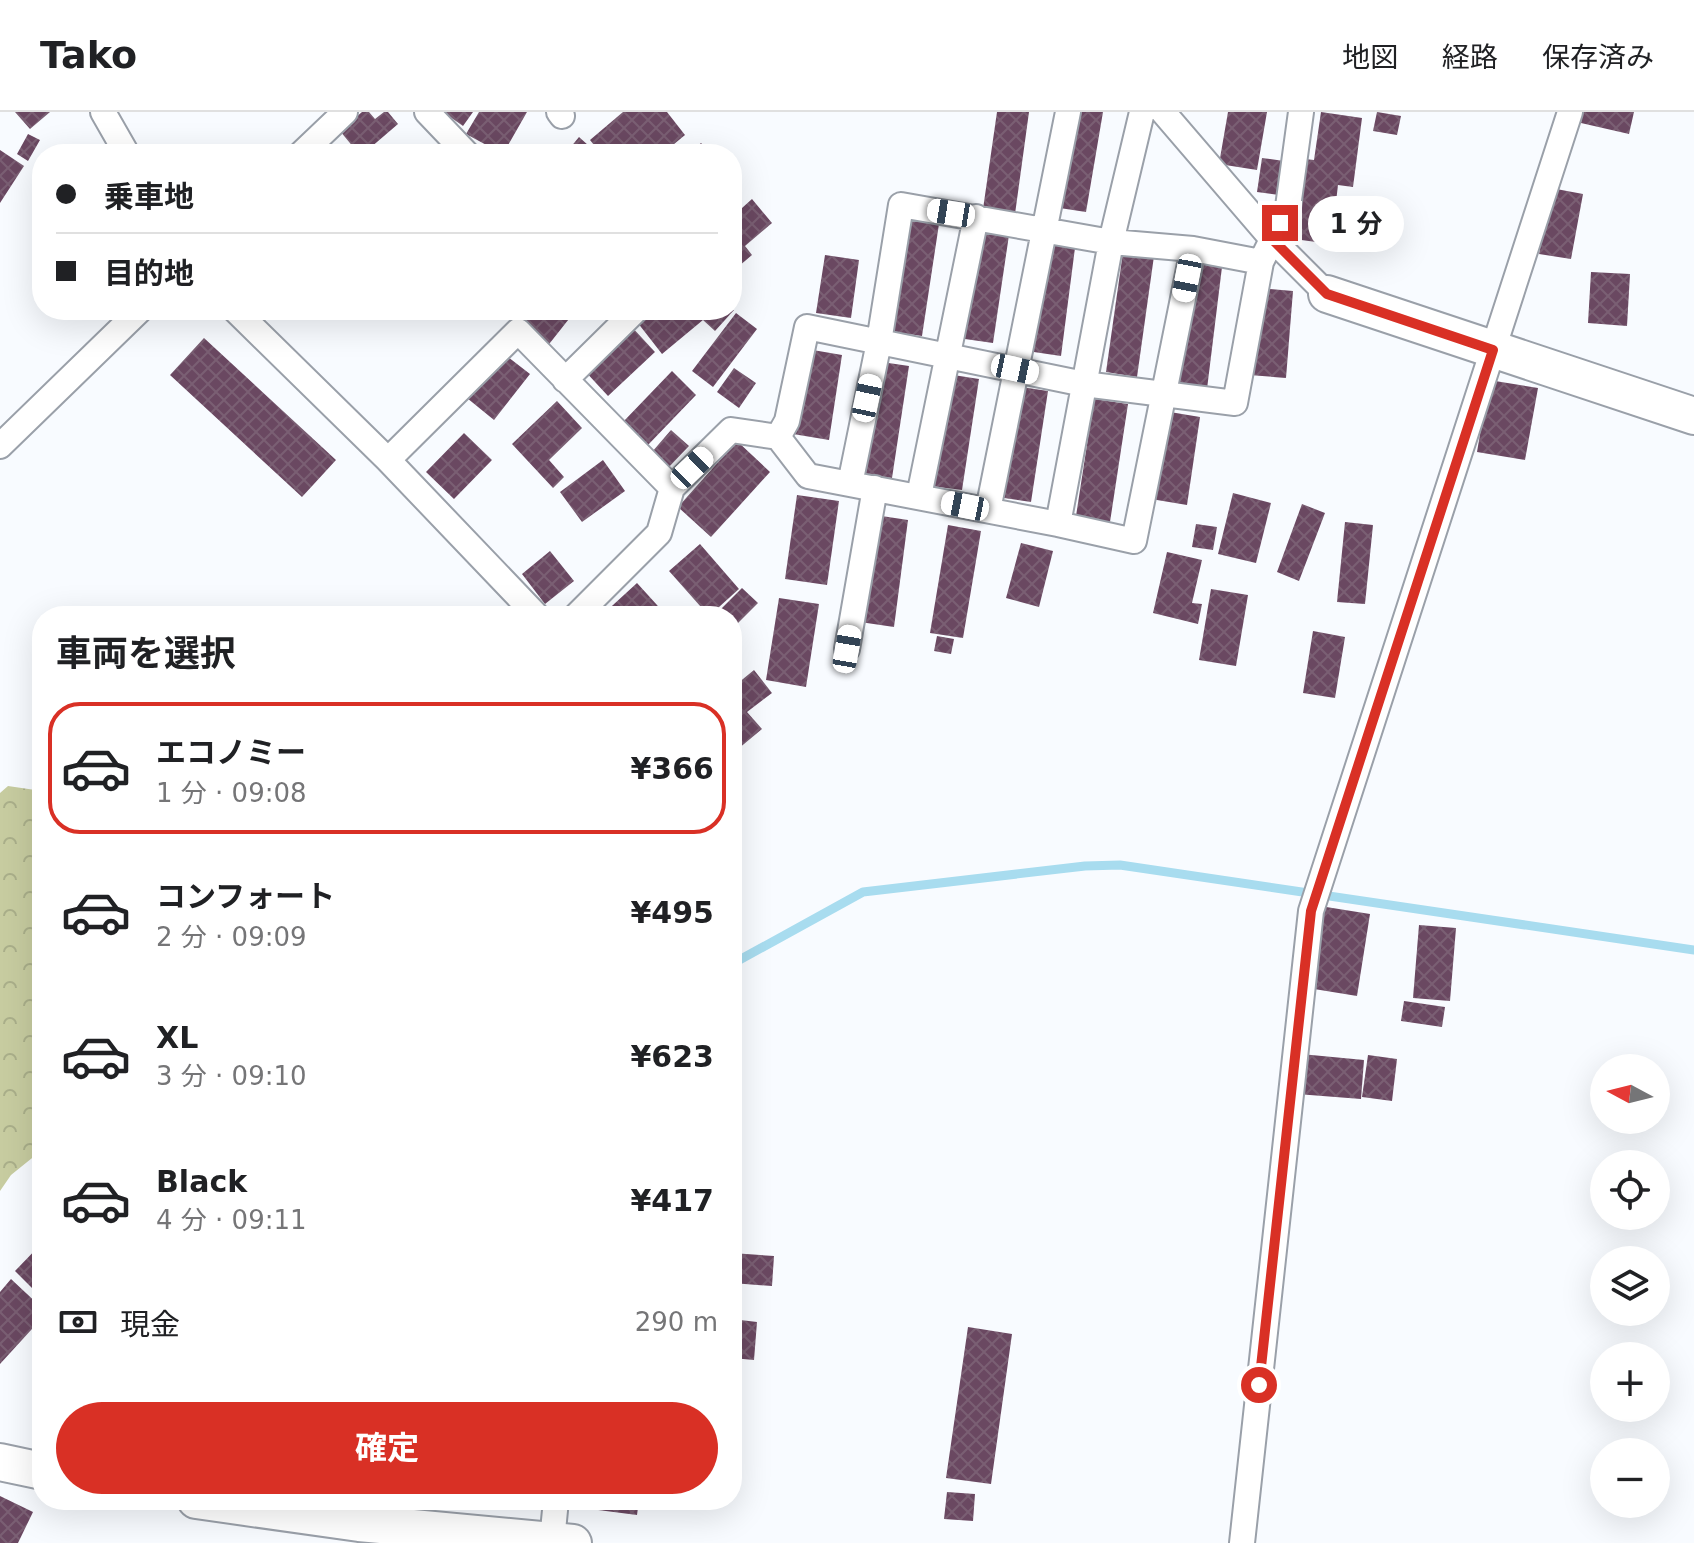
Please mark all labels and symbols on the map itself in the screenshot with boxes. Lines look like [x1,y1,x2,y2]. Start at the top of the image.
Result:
callout: 1 分 [1308,195,1404,251]
car [925,197,977,229]
route end [1262,205,1298,241]
car [1171,252,1203,304]
car [989,352,1041,386]
car [850,372,884,424]
car [666,443,718,493]
car [939,490,991,522]
car [831,623,863,675]
north arrow [1590,1054,1670,1134]
route start [1241,1367,1277,1403]

